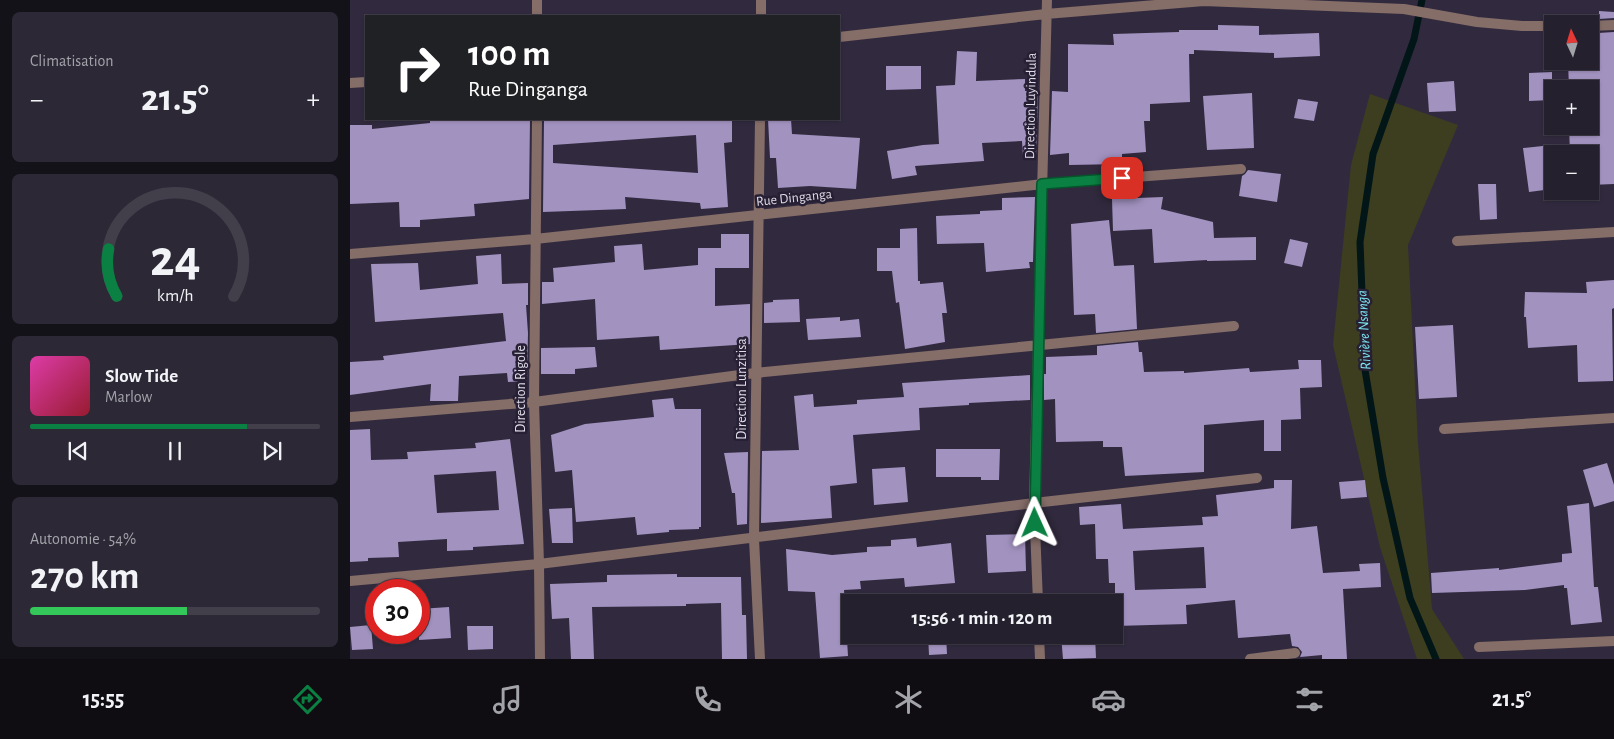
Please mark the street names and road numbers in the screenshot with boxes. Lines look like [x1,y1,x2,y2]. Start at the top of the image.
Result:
street label: Direction Luyindula [1023,52,1039,159]
street label: Rue Dinganga [755,187,833,209]
street label: Direction Lunzitisa [735,338,749,440]
street label: Direction Rigole [514,345,528,433]

